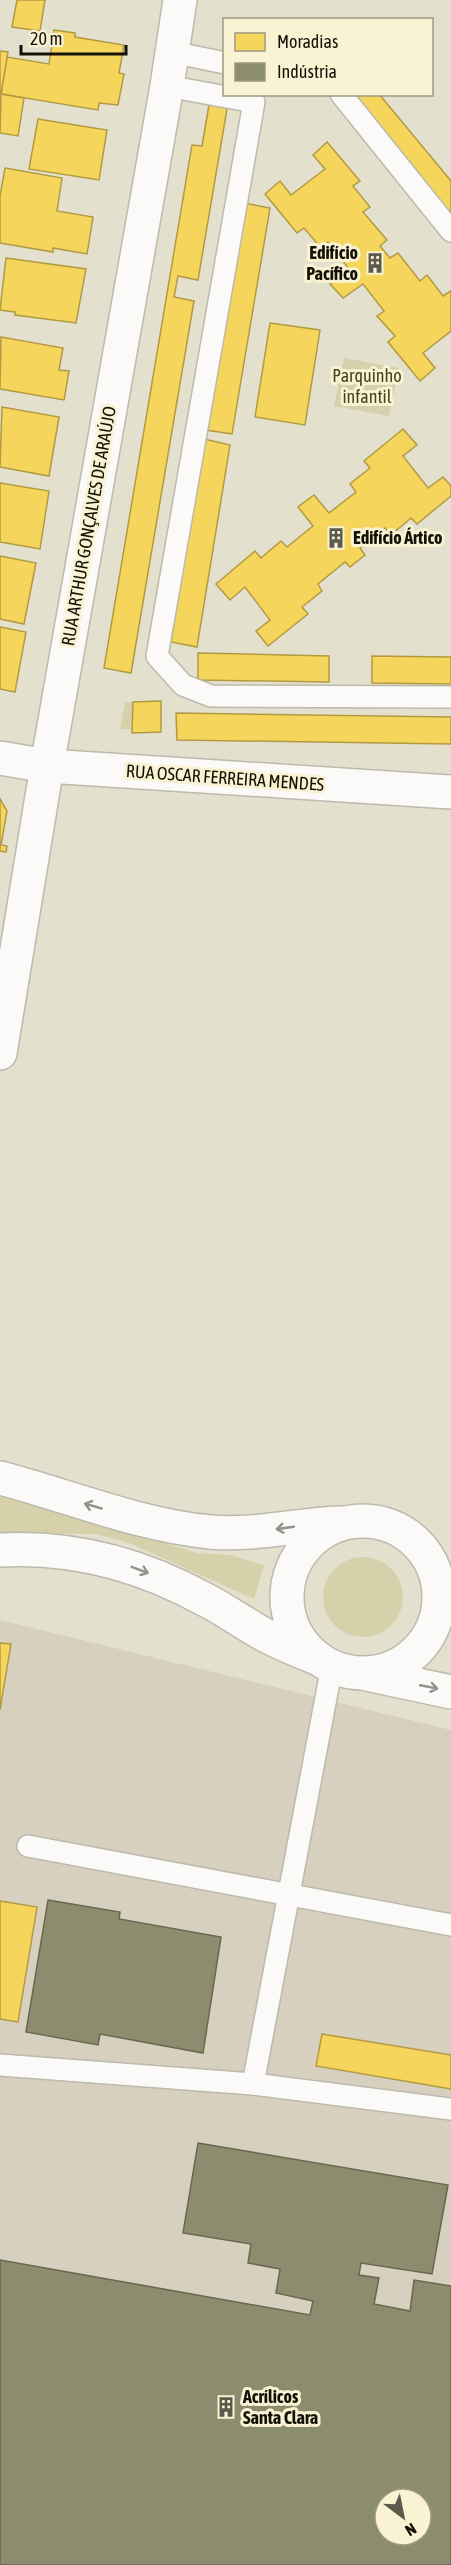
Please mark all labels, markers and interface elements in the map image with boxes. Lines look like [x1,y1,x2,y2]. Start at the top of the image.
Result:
scale bar [21,18,126,56]
legend [223,18,433,96]
text: 20 m [30,28,62,49]
text: Moradias [277,31,338,52]
text: Indústria [277,61,337,82]
place label: Edifício Pacífico [306,242,358,284]
building icon: Edifício Pacífico [363,251,387,275]
park label: Parquinho infantil [332,365,402,407]
street label: RUA ARTHUR GONÇALVES DE ARAÚJO [57,404,120,647]
building icon: Edifício Ártico [324,526,348,550]
place label: Edifício Ártico [353,527,443,548]
street label: RUA OSCAR FERREIRA MENDES [125,760,325,795]
one-way arrow [84,1499,103,1511]
one-way arrow [276,1523,295,1534]
one-way arrow [130,1565,149,1576]
one-way arrow [418,1682,438,1693]
place label: Acrílicos Santa Clara [242,2386,318,2428]
building icon: Acrílicos Santa Clara [214,2395,238,2419]
north arrow [373,2487,433,2547]
text: N [402,2520,420,2540]

